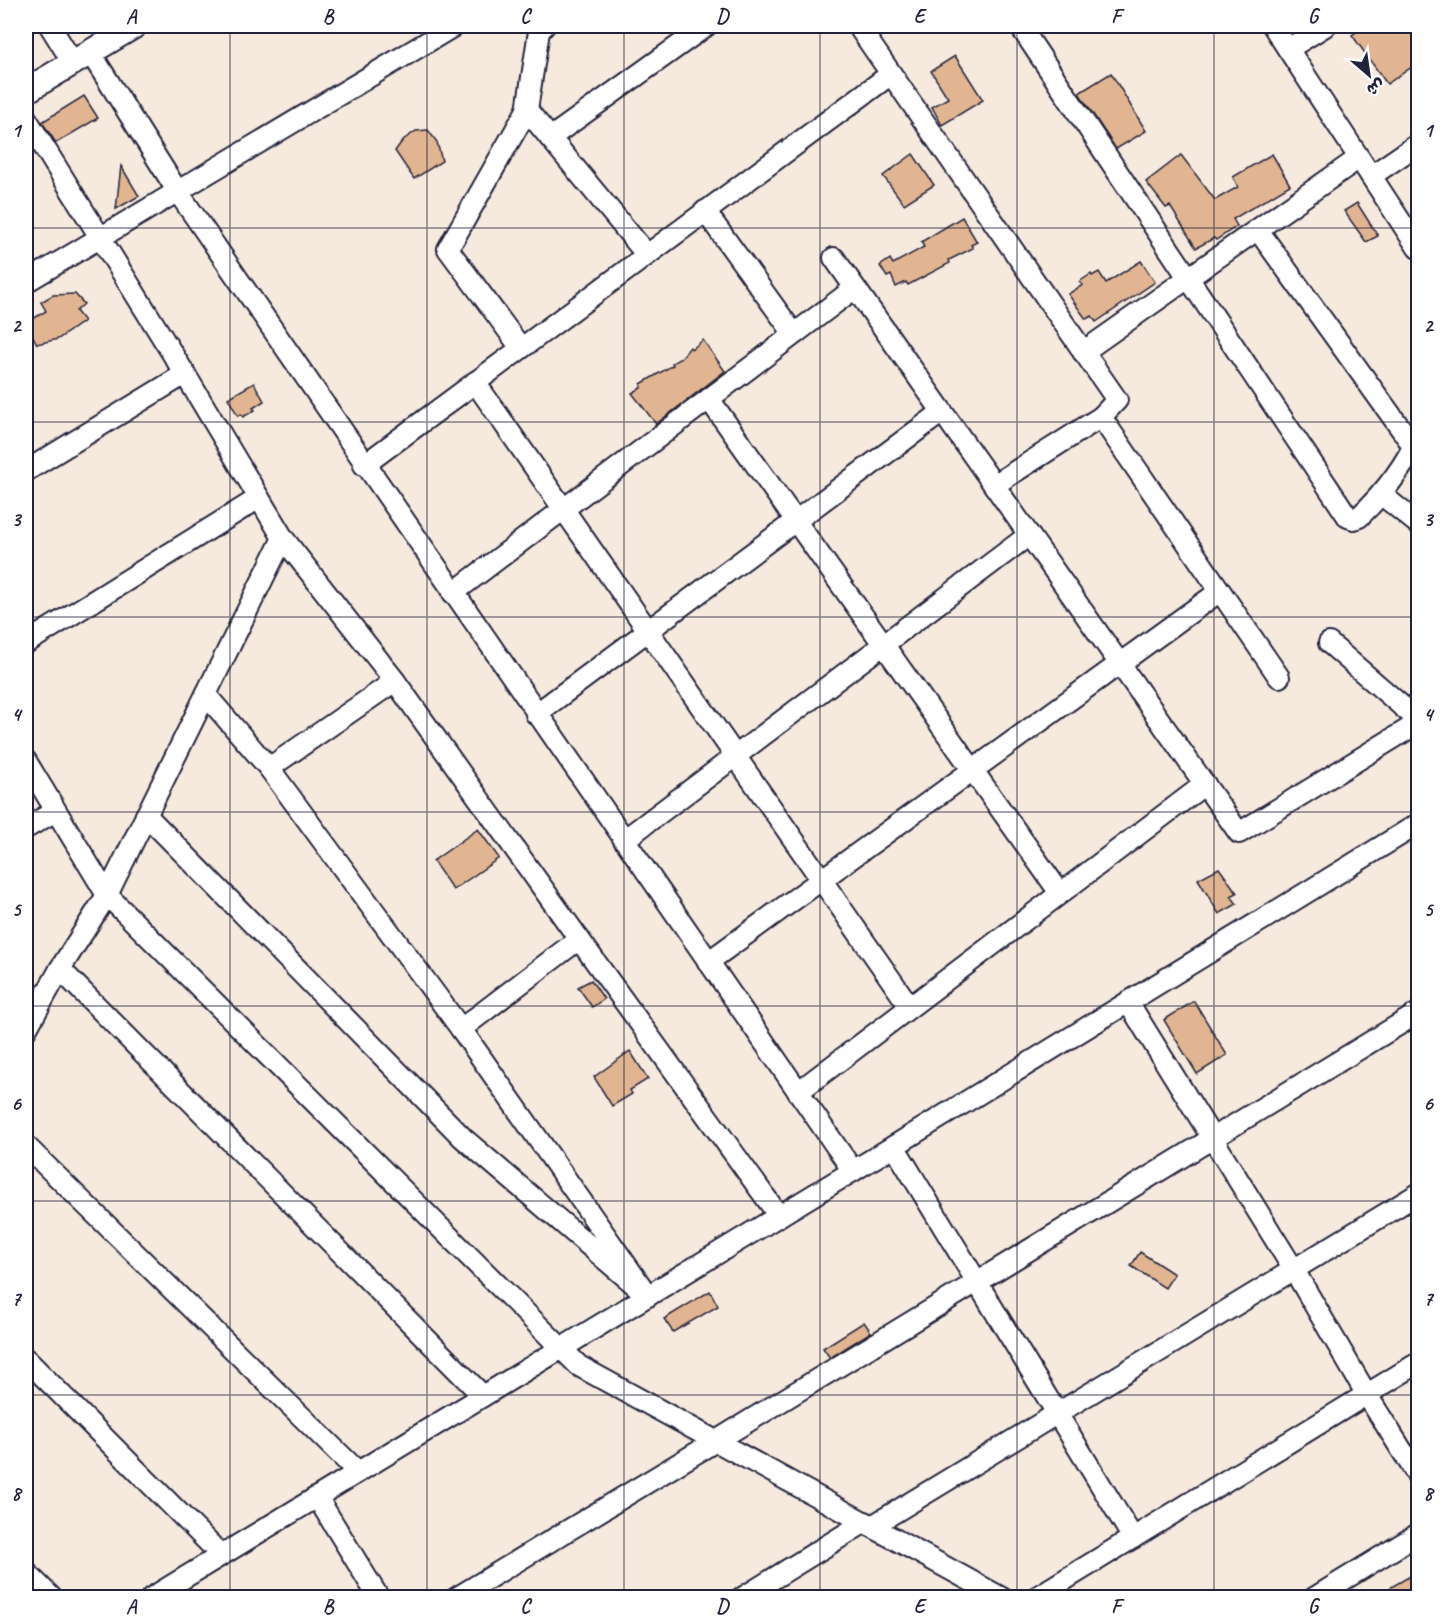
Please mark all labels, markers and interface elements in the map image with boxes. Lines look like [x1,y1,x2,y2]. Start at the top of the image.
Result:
text: A [126,4,138,29]
text: B [323,4,335,29]
text: C [520,4,532,29]
text: D [716,4,730,29]
text: E [914,4,928,29]
text: F [1111,4,1125,29]
text: G [1308,4,1321,29]
north arrow [1339,45,1399,105]
text: ش [1363,74,1388,100]
text: 1 [12,118,23,143]
text: 1 [1424,118,1435,143]
text: 2 [12,313,23,338]
text: 2 [1424,313,1435,338]
text: 3 [12,507,23,532]
text: 3 [1424,507,1435,532]
text: 4 [12,702,24,727]
text: 4 [1424,702,1436,727]
text: 5 [12,897,23,922]
text: 5 [1424,897,1435,922]
text: 6 [11,1091,22,1116]
text: 6 [1423,1091,1434,1116]
text: 7 [12,1286,23,1311]
text: 7 [1424,1286,1435,1311]
text: 8 [12,1481,24,1506]
text: 8 [1424,1481,1436,1506]
text: A [126,1594,138,1619]
text: B [323,1594,335,1619]
text: C [520,1594,532,1619]
text: D [716,1594,730,1619]
text: E [914,1594,928,1619]
text: F [1111,1594,1125,1619]
text: G [1308,1594,1321,1619]

